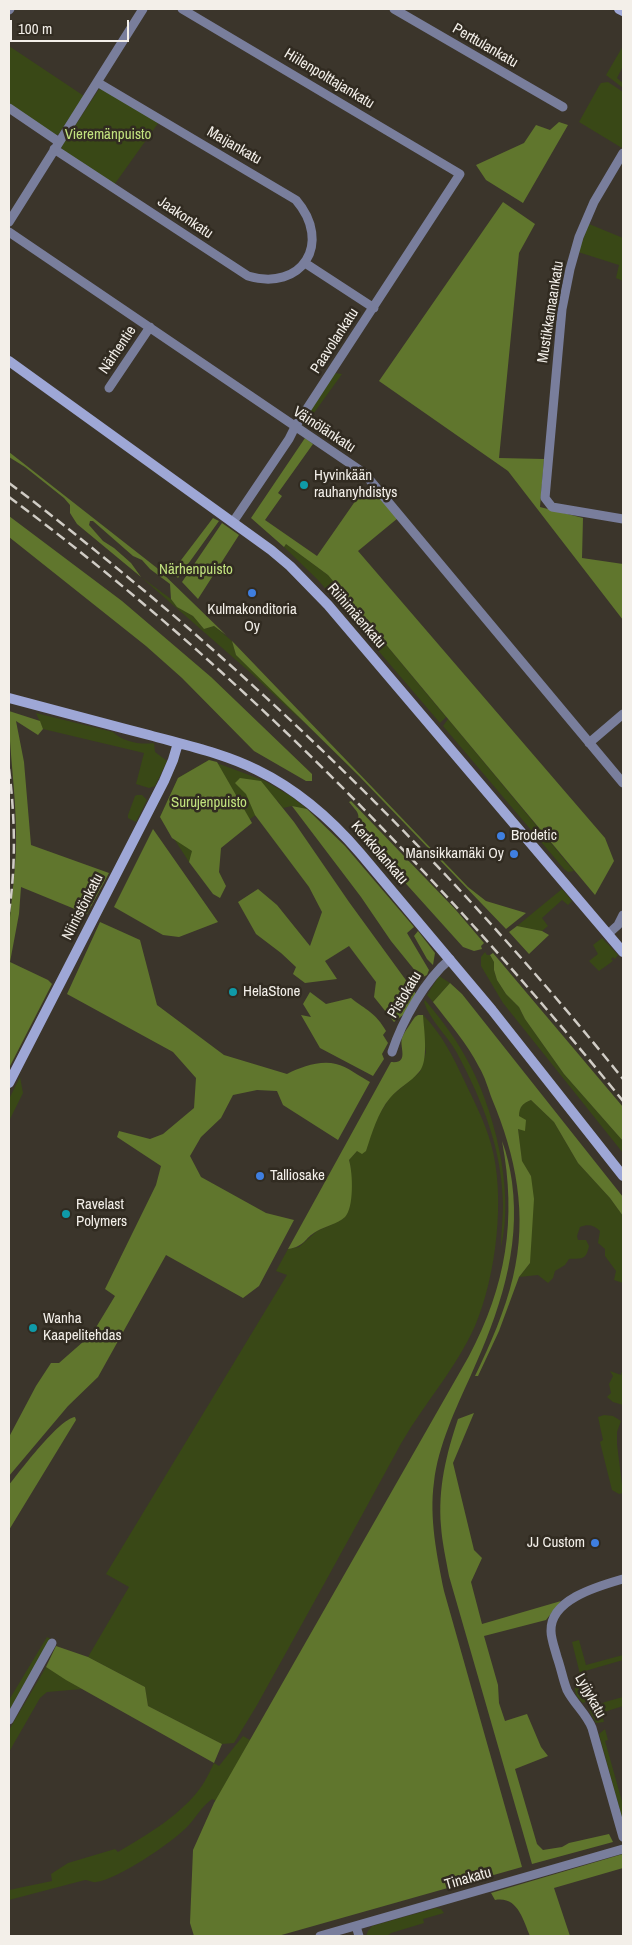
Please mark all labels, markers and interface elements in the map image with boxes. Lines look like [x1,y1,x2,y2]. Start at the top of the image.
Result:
scale bar [12,10,131,42]
text: 100 m [18,18,52,39]
street label: Perttulankatu [449,20,521,72]
street label: Hiilenpolttajankatu [281,45,377,113]
street label: Maijankatu [203,123,265,169]
park label: Vieremänpuisto [65,126,151,144]
street label: Jaakonkatu [154,193,216,243]
street label: Mustikkamaankatu [534,260,568,364]
street label: Paavolankatu [307,305,363,377]
street label: Närhentie [95,323,141,377]
street label: Väinölänkatu [289,403,359,457]
place label: Hyvinkään rauhanyhdistys [314,467,397,502]
marker: Hyvinkään rauhanyhdistys [298,479,310,491]
park label: Närhenpuisto [159,561,233,579]
street label: Riihimäenkatu [323,580,389,652]
marker: Kulmakonditoria Oy [246,587,258,599]
place label: Kulmakonditoria Oy [207,601,297,636]
park label: Surujenpuisto [171,794,247,812]
street label: Kerkkolankatu [347,818,411,888]
place label: Brodetic [511,827,557,845]
marker: Brodetic [495,830,507,842]
place label: Mansikkamäki Oy [406,845,504,863]
marker: Mansikkamäki Oy [508,848,520,860]
street label: Niinistönkatu [59,871,107,943]
street label: Pistokatu [384,968,426,1022]
place label: HelaStone [243,983,300,1001]
marker: HelaStone [227,986,239,998]
place label: Talliosake [270,1167,325,1185]
marker: Talliosake [254,1170,266,1182]
place label: Ravelast Polymers [76,1196,127,1231]
marker: Ravelast Polymers [60,1208,72,1220]
place label: Wanha Kaapelitehdas [43,1310,122,1345]
marker: Wanha Kaapelitehdas [27,1322,39,1334]
place label: JJ Custom [527,1534,585,1552]
marker: JJ Custom [589,1537,601,1549]
street label: Lyijykatu [570,1671,610,1721]
street label: Tinakatu [443,1864,493,1894]

